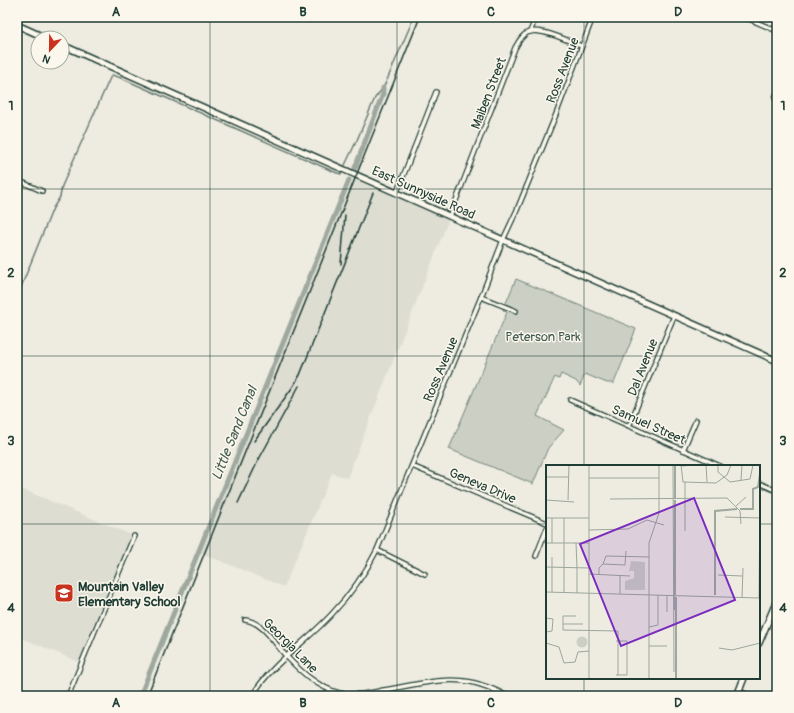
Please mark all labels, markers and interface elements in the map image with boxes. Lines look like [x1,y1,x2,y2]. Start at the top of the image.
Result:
text: A [112,4,121,20]
text: B [299,4,307,20]
text: C [487,4,495,20]
text: D [674,4,682,20]
north arrow [30,30,70,70]
street label: Ross Avenue [543,35,583,105]
text: N [40,51,52,66]
street label: Maiben Street [468,54,510,132]
text: 1 [8,98,14,114]
text: 1 [780,98,786,114]
street label: East Sunnyside Road [369,163,478,223]
text: 2 [7,265,15,281]
text: 2 [779,265,787,281]
park label: Peterson Park [505,329,581,345]
street label: Ross Avenue [420,334,462,404]
street label: Dal Avenue [624,336,662,398]
water label: Little Sand Canal [208,382,262,483]
street label: Samuel Street [609,401,689,449]
text: 3 [7,433,15,449]
text: 3 [779,433,787,449]
street label: Geneva Drive [447,465,519,507]
inset map [546,465,760,679]
place label: Mountain Valley Elementary School [78,579,181,610]
school or university icon: Mountain Valley Elementary School [53,582,75,604]
text: 4 [7,600,15,616]
text: 4 [779,600,787,616]
street label: Georgia Lane [259,615,322,677]
text: A [112,695,121,711]
text: B [299,695,307,711]
text: C [487,695,495,711]
text: D [674,695,682,711]

